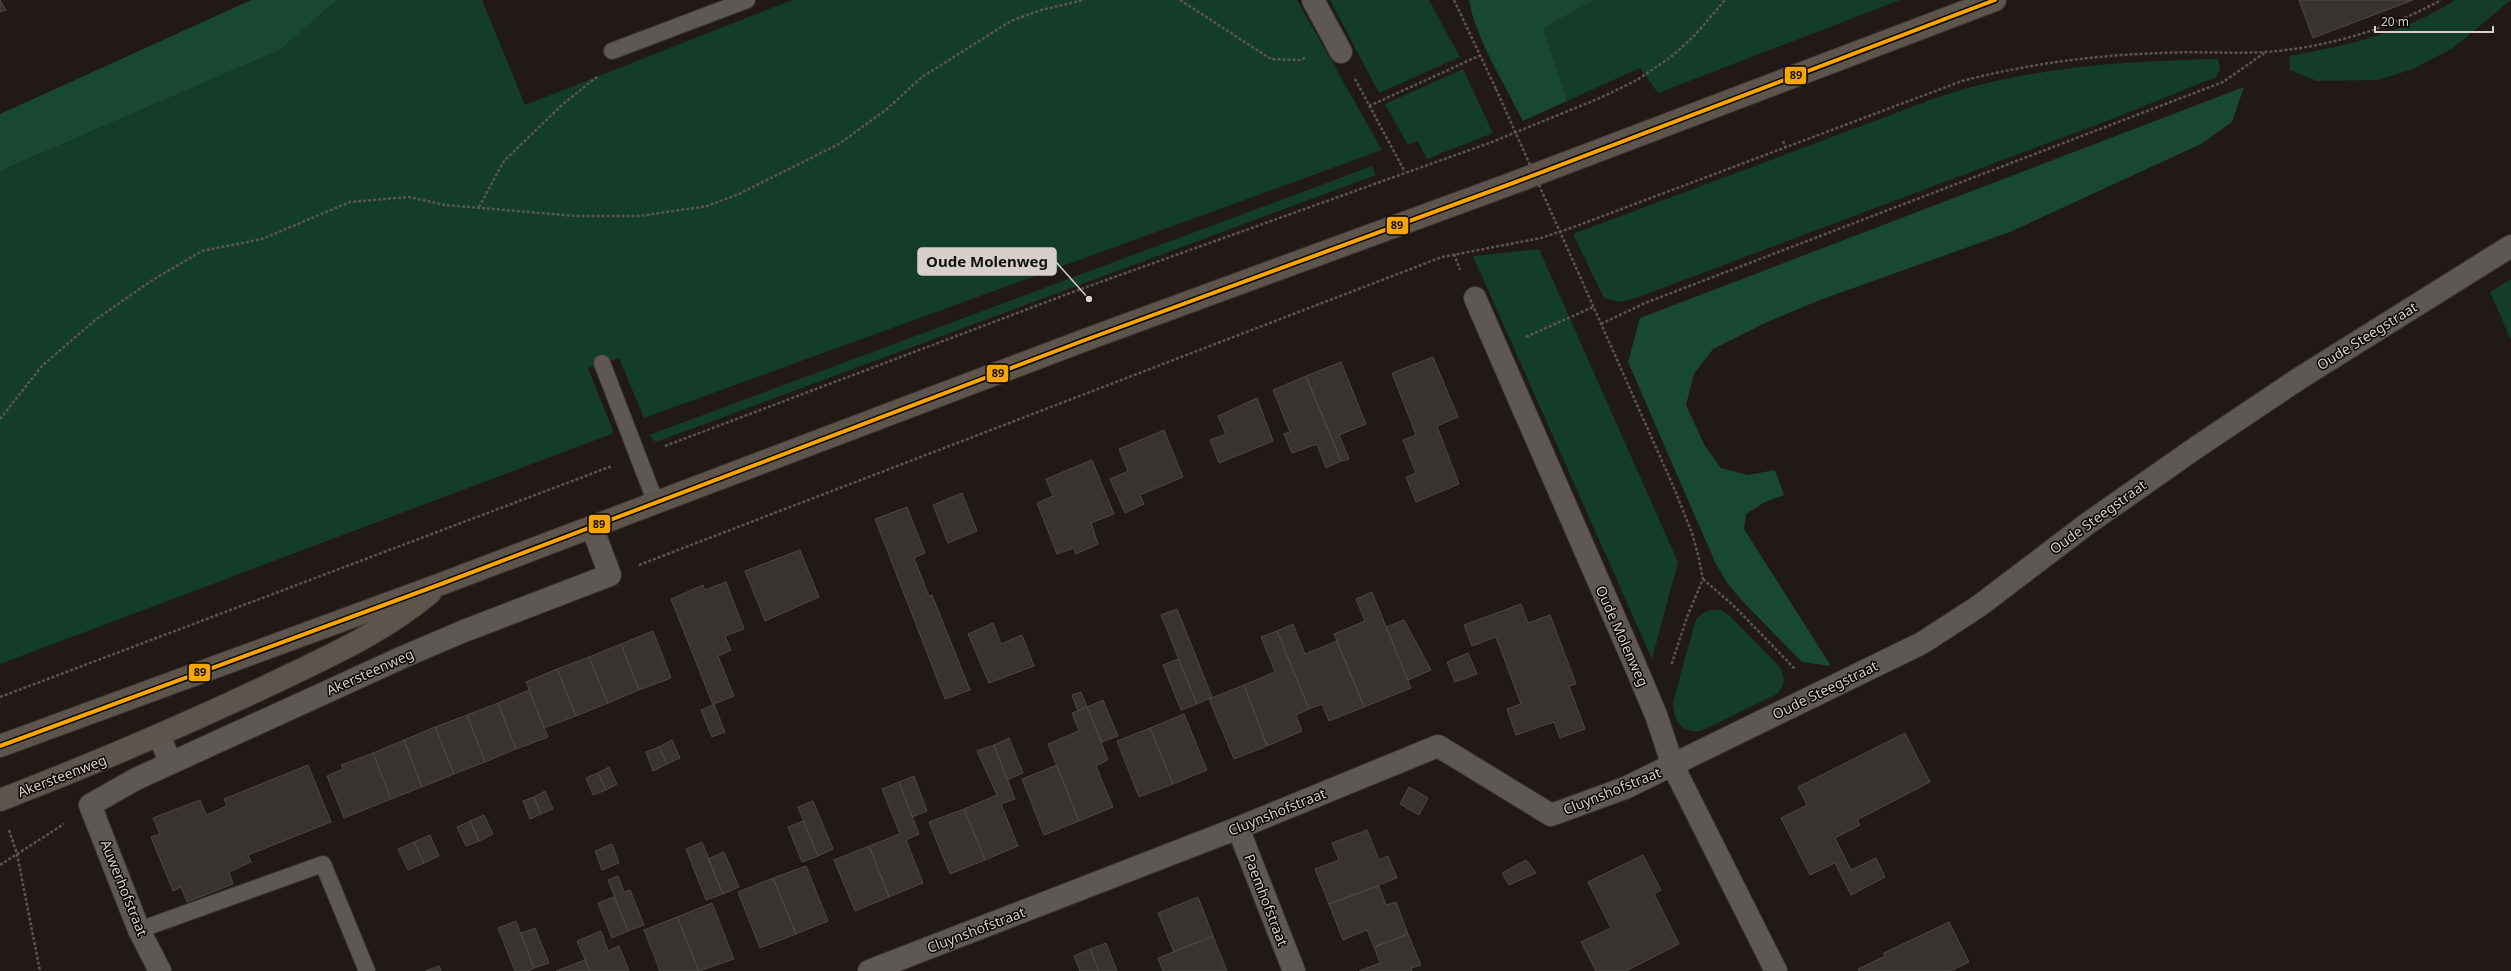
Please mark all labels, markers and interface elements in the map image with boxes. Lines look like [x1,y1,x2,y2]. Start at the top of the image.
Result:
scale bar [2375,8,2493,34]
text: 20 m [2381,13,2409,30]
line badge: 89 [1784,66,1807,85]
text: 89 [1790,67,1802,82]
line badge: 89 [1386,216,1409,235]
text: 89 [1391,217,1403,232]
callout: Oude Molenweg [918,248,1056,275]
text: Oude Molenweg [926,251,1048,271]
street label: Oude Steegstraat [2313,297,2420,374]
line badge: 89 [986,364,1009,383]
text: 89 [992,365,1004,380]
street label: Oude Steegstraat [2046,475,2150,558]
line badge: 89 [588,514,611,534]
text: 89 [593,516,605,531]
street label: Oude Molenweg [1592,582,1653,689]
street label: Akersteenweg [323,644,417,699]
street label: Oude Steegstraat [1769,656,1881,723]
line badge: 89 [188,663,211,682]
text: 89 [194,664,206,679]
street label: Akersteenweg [15,750,109,801]
street label: Cluynshofstraat [1560,762,1663,819]
street label: Cluynshofstraat [1225,783,1328,840]
street label: Auwerhofstraat [97,837,152,939]
street label: Paemhofstraat [1240,851,1293,949]
street label: Cluynshofstraat [924,902,1028,957]

